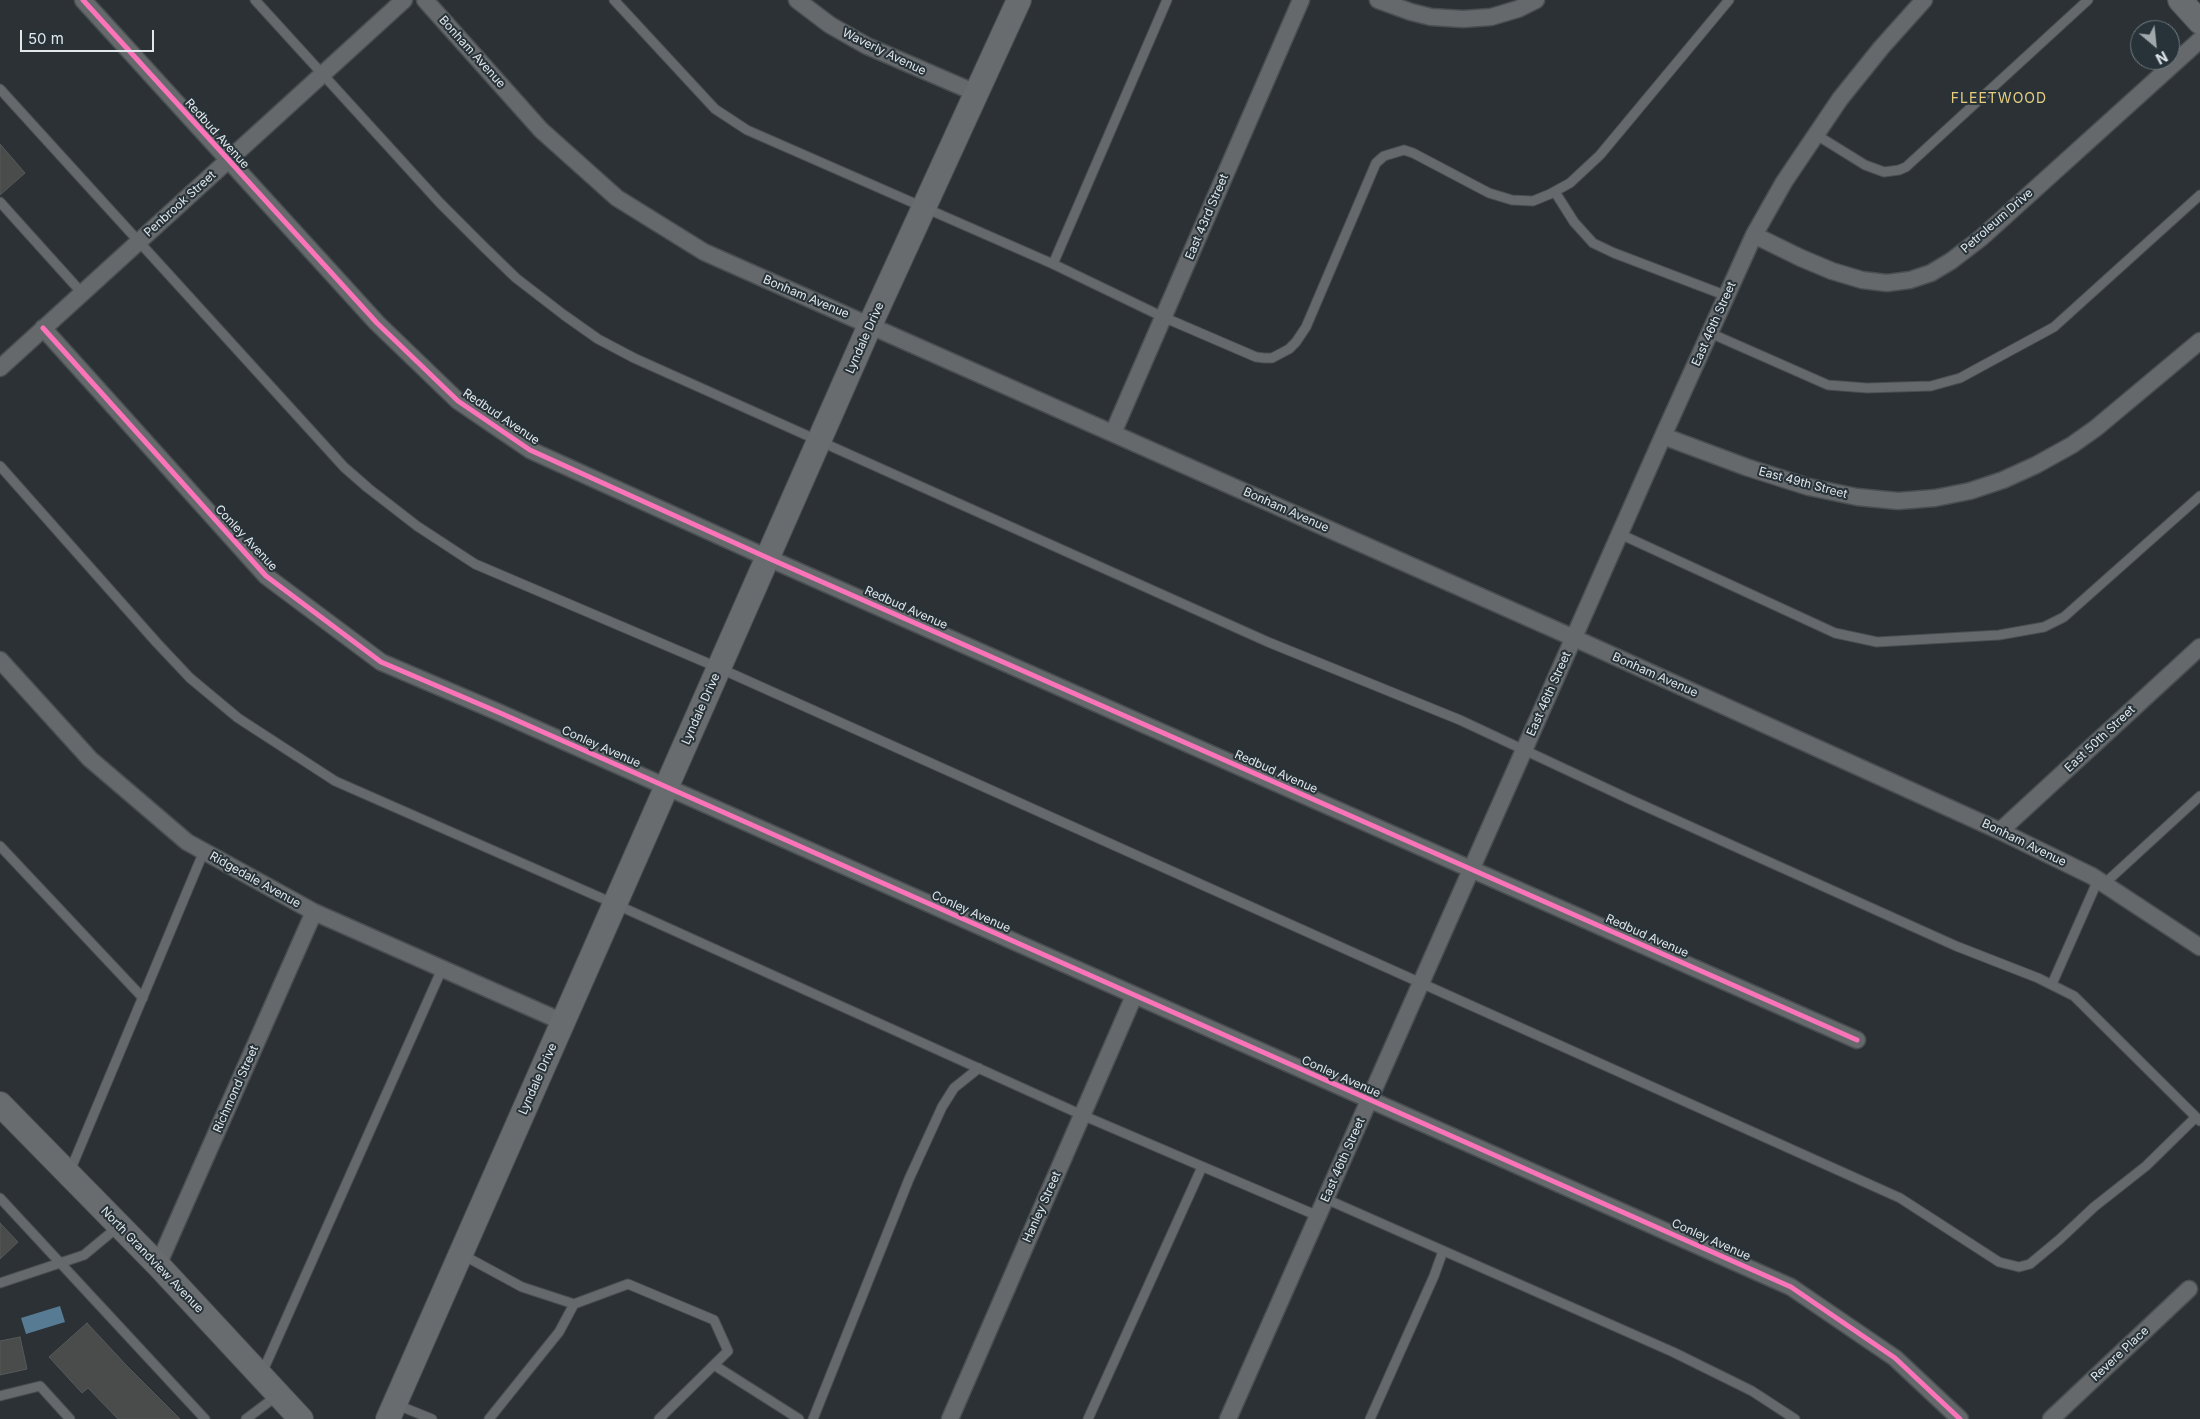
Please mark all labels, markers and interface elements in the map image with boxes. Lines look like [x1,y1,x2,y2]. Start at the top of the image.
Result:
street label: Bonham Avenue [436,13,508,91]
scale bar [22,20,156,52]
north arrow [2130,20,2180,70]
street label: Waverly Avenue [840,26,928,78]
text: 50 m [28,29,64,48]
text: N [2153,48,2171,68]
district label: FLEETWOOD [1950,91,2048,107]
street label: Redbud Avenue [182,96,252,172]
street label: Penbrook Street [141,168,219,240]
street label: East 43rd Street [1182,172,1232,262]
street label: Petroleum Drive [1958,186,2036,256]
street label: Bonham Avenue [761,272,851,322]
street label: East 46th Street [1689,279,1739,369]
street label: Lyndale Drive [843,300,887,376]
street label: Redbud Avenue [460,386,542,448]
street label: East 49th Street [1757,464,1849,502]
street label: Bonham Avenue [1241,485,1331,535]
street label: Conley Avenue [212,502,280,574]
street label: Redbud Avenue [862,583,950,633]
street label: East 46th Street [1524,649,1574,739]
street label: Bonham Avenue [1610,650,1700,700]
street label: Lyndale Drive [679,671,723,747]
street label: East 50th Street [2062,703,2138,775]
street label: Conley Avenue [559,723,643,771]
street label: Redbud Avenue [1232,747,1320,797]
street label: Bonham Avenue [1979,816,2069,870]
street label: Ridgedale Avenue [207,849,303,911]
street label: Conley Avenue [929,888,1013,936]
street label: Redbud Avenue [1603,911,1691,961]
street label: Lyndale Drive [516,1041,560,1117]
street label: Richmond Street [210,1043,262,1135]
street label: Conley Avenue [1299,1053,1383,1101]
street label: East 46th Street [1318,1115,1368,1205]
street label: Hanley Street [1020,1169,1064,1245]
street label: North Grandview Avenue [98,1204,206,1316]
street label: Conley Avenue [1669,1216,1753,1264]
street label: Revere Place [2088,1324,2152,1384]

